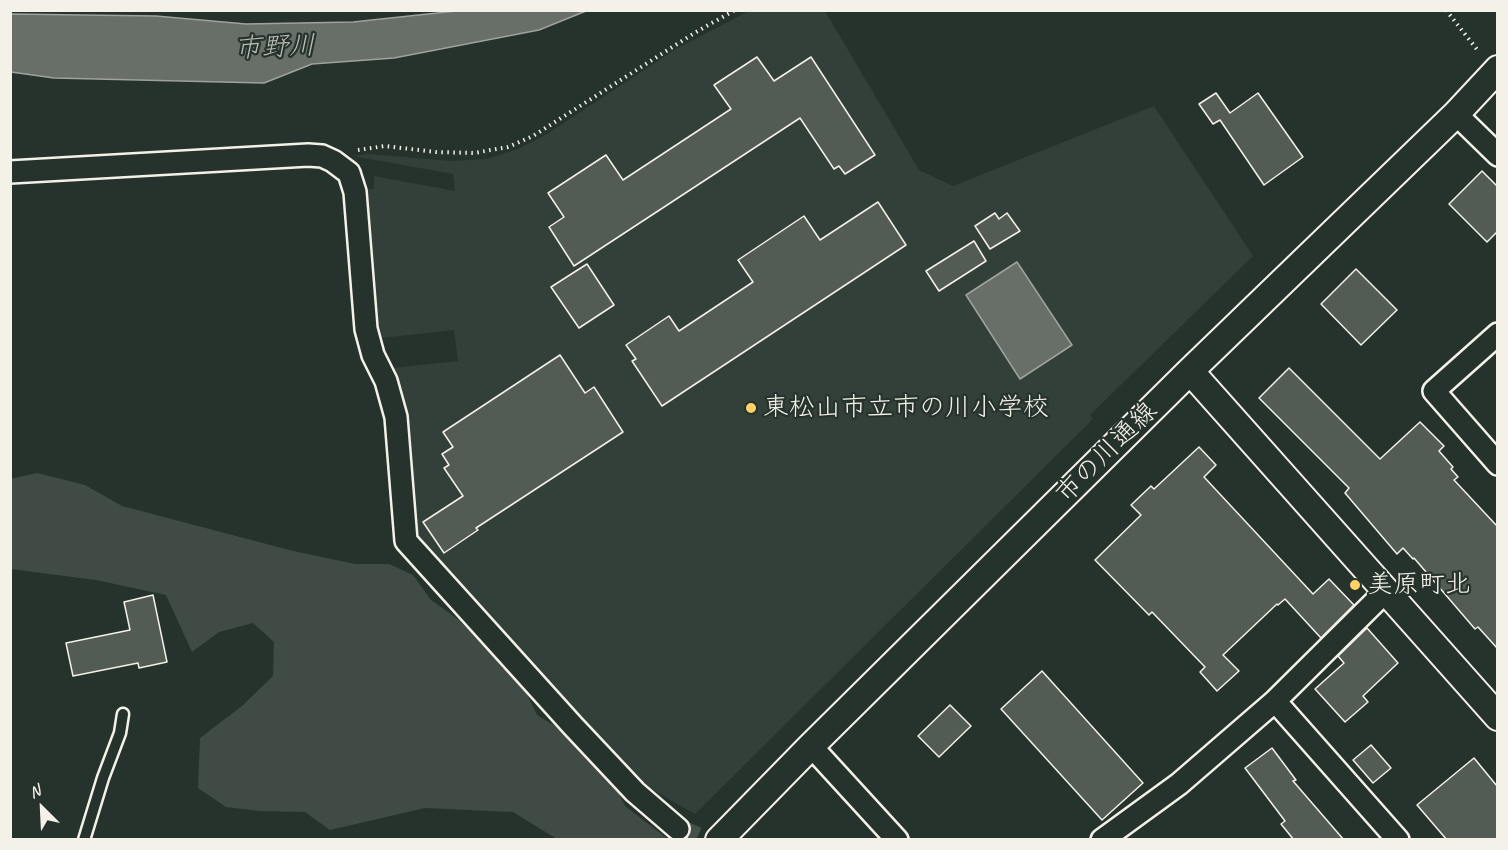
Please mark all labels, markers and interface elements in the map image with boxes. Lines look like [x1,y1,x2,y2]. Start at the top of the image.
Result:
water label: 市野川 [234,30,316,66]
place label: 東松山市立市の川小学校 [763,392,1049,424]
street label: 市の川通線 [1050,396,1164,510]
marker: 東松山市立市の川小学校 [744,401,758,415]
place label: 美原町北 [1367,569,1471,601]
marker: 美原町北 [1348,578,1362,592]
north arrow [12,778,72,838]
text: N [26,780,43,803]

